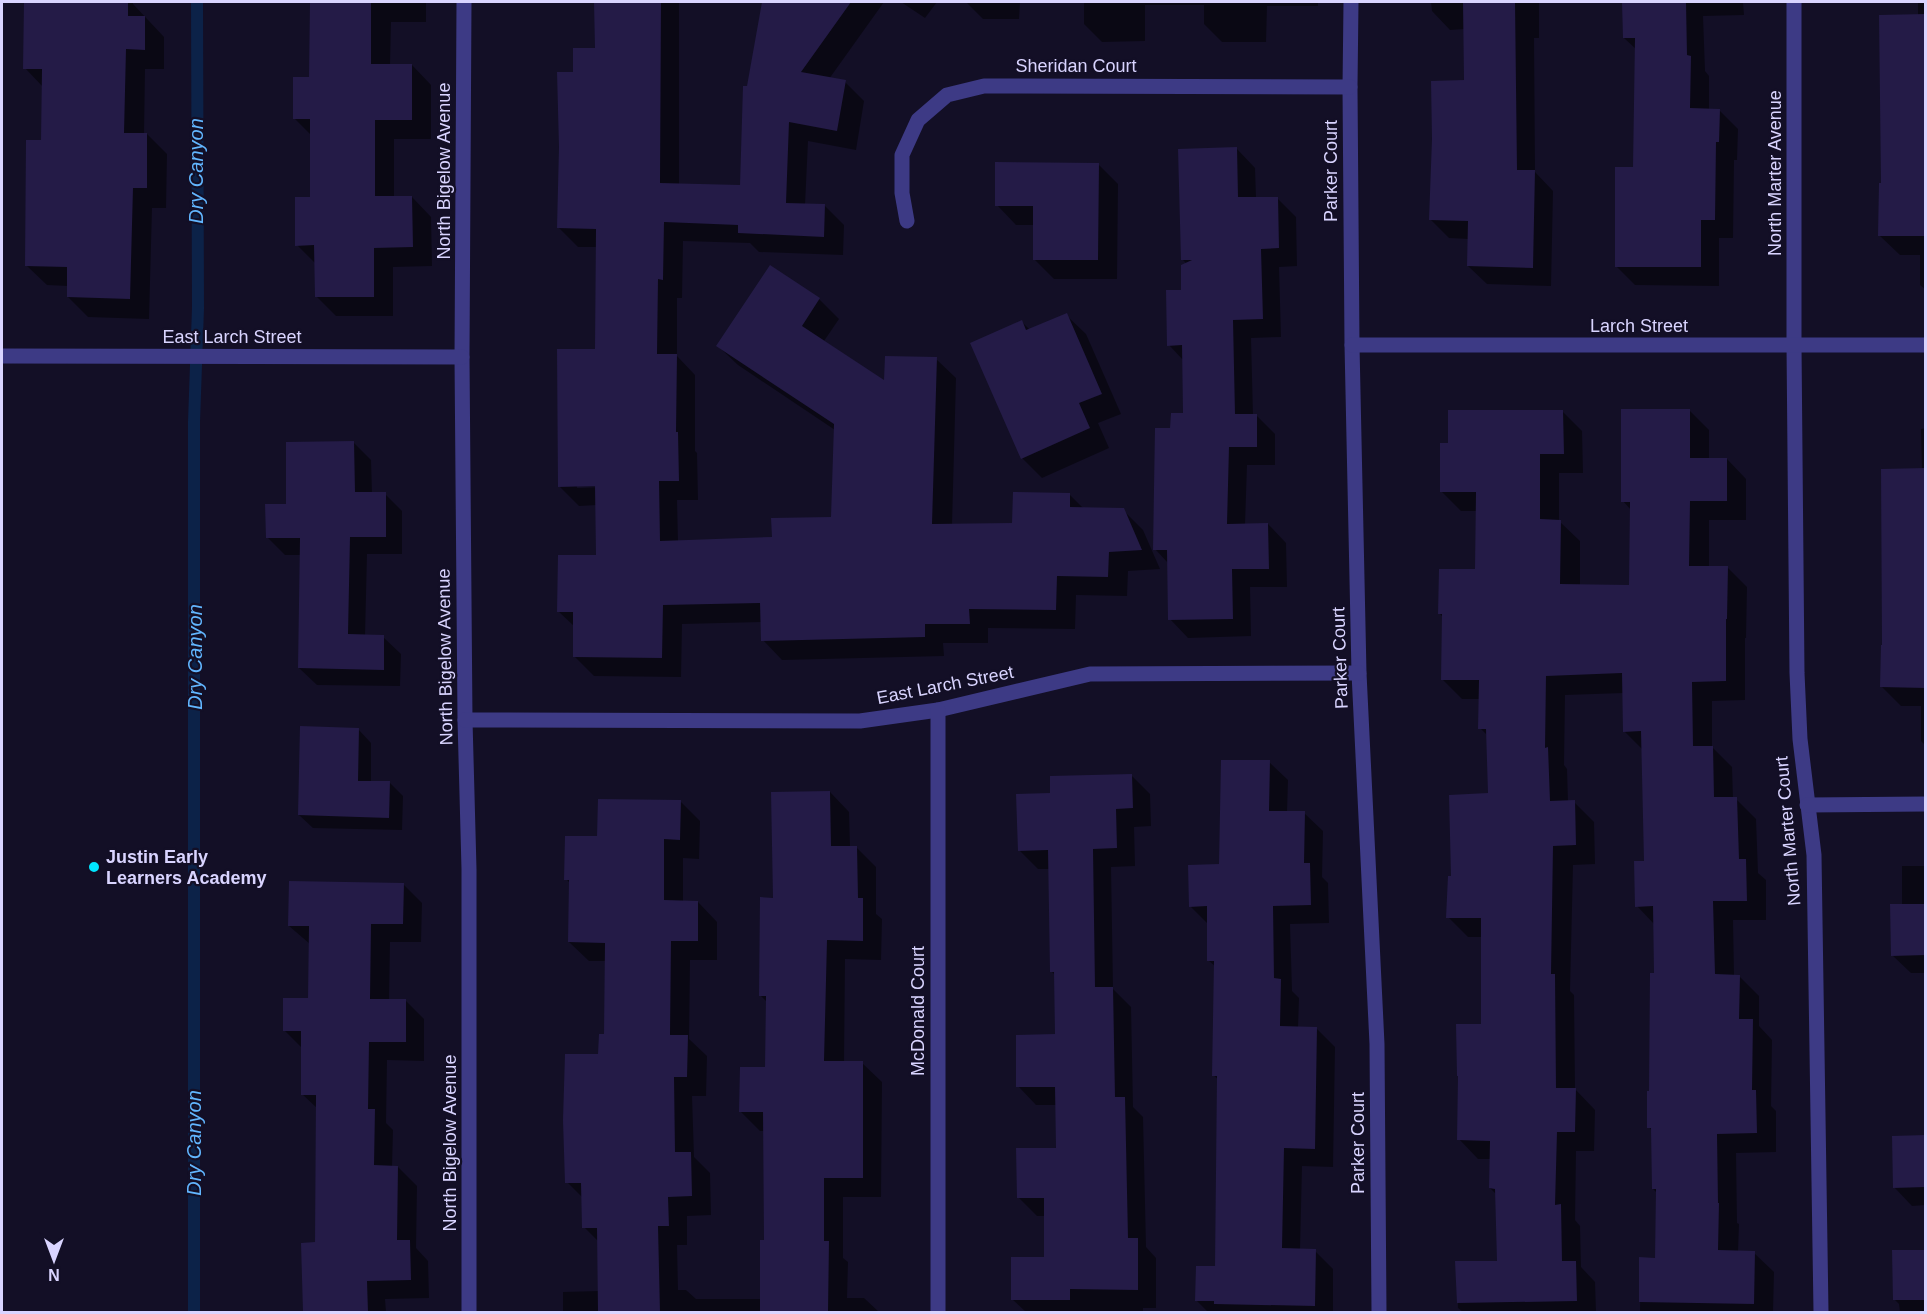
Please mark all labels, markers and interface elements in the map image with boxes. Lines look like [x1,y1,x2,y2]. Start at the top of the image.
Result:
street label: Sheridan Court [1015,56,1137,76]
street label: North Bigelow Avenue [434,83,454,259]
street label: North Marter Avenue [1765,90,1785,256]
water label: Dry Canyon [185,118,207,224]
street label: Parker Court [1321,120,1341,222]
street label: Larch Street [1590,316,1688,336]
street label: East Larch Street [162,327,302,347]
street label: North Bigelow Avenue [433,568,457,746]
water label: Dry Canyon [184,604,206,710]
street label: Parker Court [1328,607,1352,709]
street label: East Larch Street [875,662,1015,708]
street label: North Marter Court [1771,755,1805,907]
place label: Justin Early Learners Academy [106,847,266,888]
marker: Justin Early Learners Academy [87,860,101,874]
street label: McDonald Court [908,946,928,1076]
street label: North Bigelow Avenue [440,1055,460,1231]
water label: Dry Canyon [183,1090,205,1196]
street label: Parker Court [1348,1092,1368,1194]
north arrow [24,1230,84,1290]
text: N [48,1266,60,1283]

